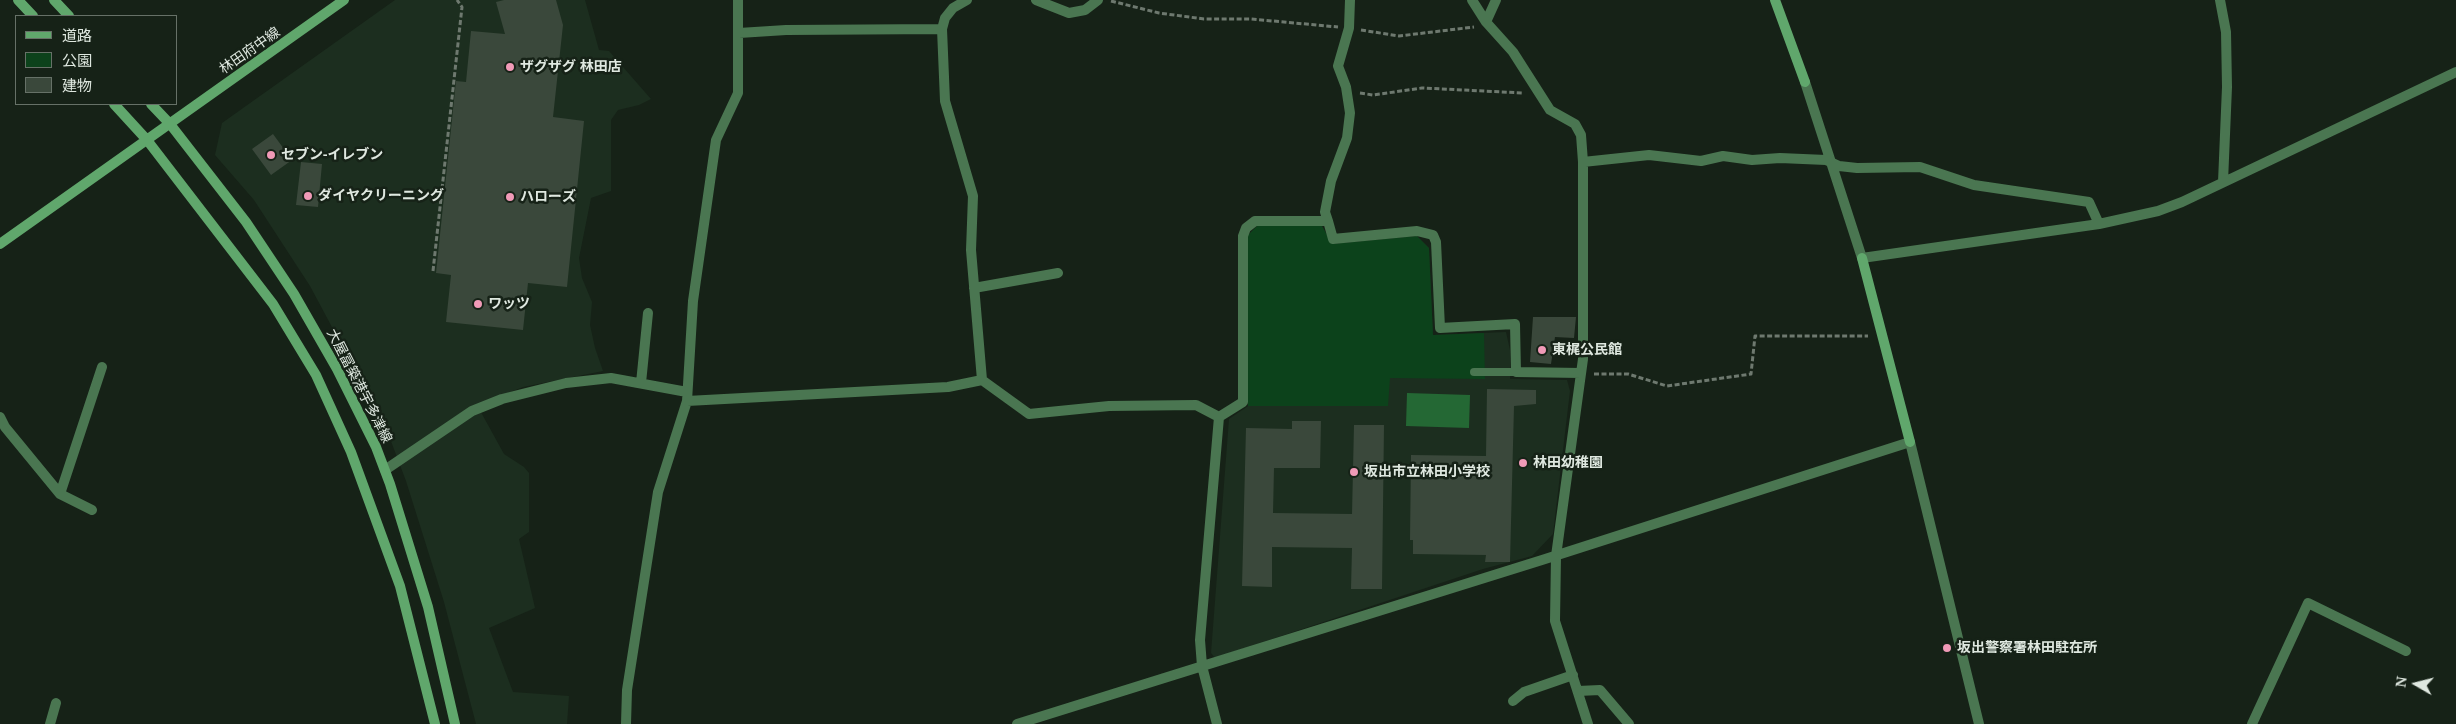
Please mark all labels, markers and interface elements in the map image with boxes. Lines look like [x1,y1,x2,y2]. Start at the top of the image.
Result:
legend [15,15,178,105]
street label: 林田府中線 [217,24,283,78]
text: 道路 [62,25,92,45]
text: 公園 [62,50,92,70]
place label: ザグザグ 林田店 [520,59,622,75]
marker: ザグザグ 林田店 [504,61,516,73]
text: 建物 [62,75,92,95]
place label: セブン-イレブン [281,147,383,163]
marker: セブン-イレブン [265,149,277,161]
place label: ダイヤクリーニング [318,188,444,204]
place label: ハローズ [520,189,576,205]
marker: ダイヤクリーニング [302,190,314,202]
marker: ハローズ [504,191,516,203]
place label: ワッツ [488,296,530,312]
marker: ワッツ [472,298,484,310]
street label: 大屋冨築港宇多津線 [323,326,395,446]
place label: 東梶公民館 [1552,342,1622,358]
marker: 東梶公民館 [1536,344,1548,356]
place label: 林田幼稚園 [1533,455,1603,471]
marker: 林田幼稚園 [1517,457,1529,469]
place label: 坂出市立林田小学校 [1364,464,1490,480]
marker: 坂出市立林田小学校 [1348,466,1360,478]
place label: 坂出警察署林田駐在所 [1957,640,2097,656]
marker: 坂出警察署林田駐在所 [1941,642,1953,654]
north arrow [2391,659,2441,709]
text: N [2390,675,2411,689]

